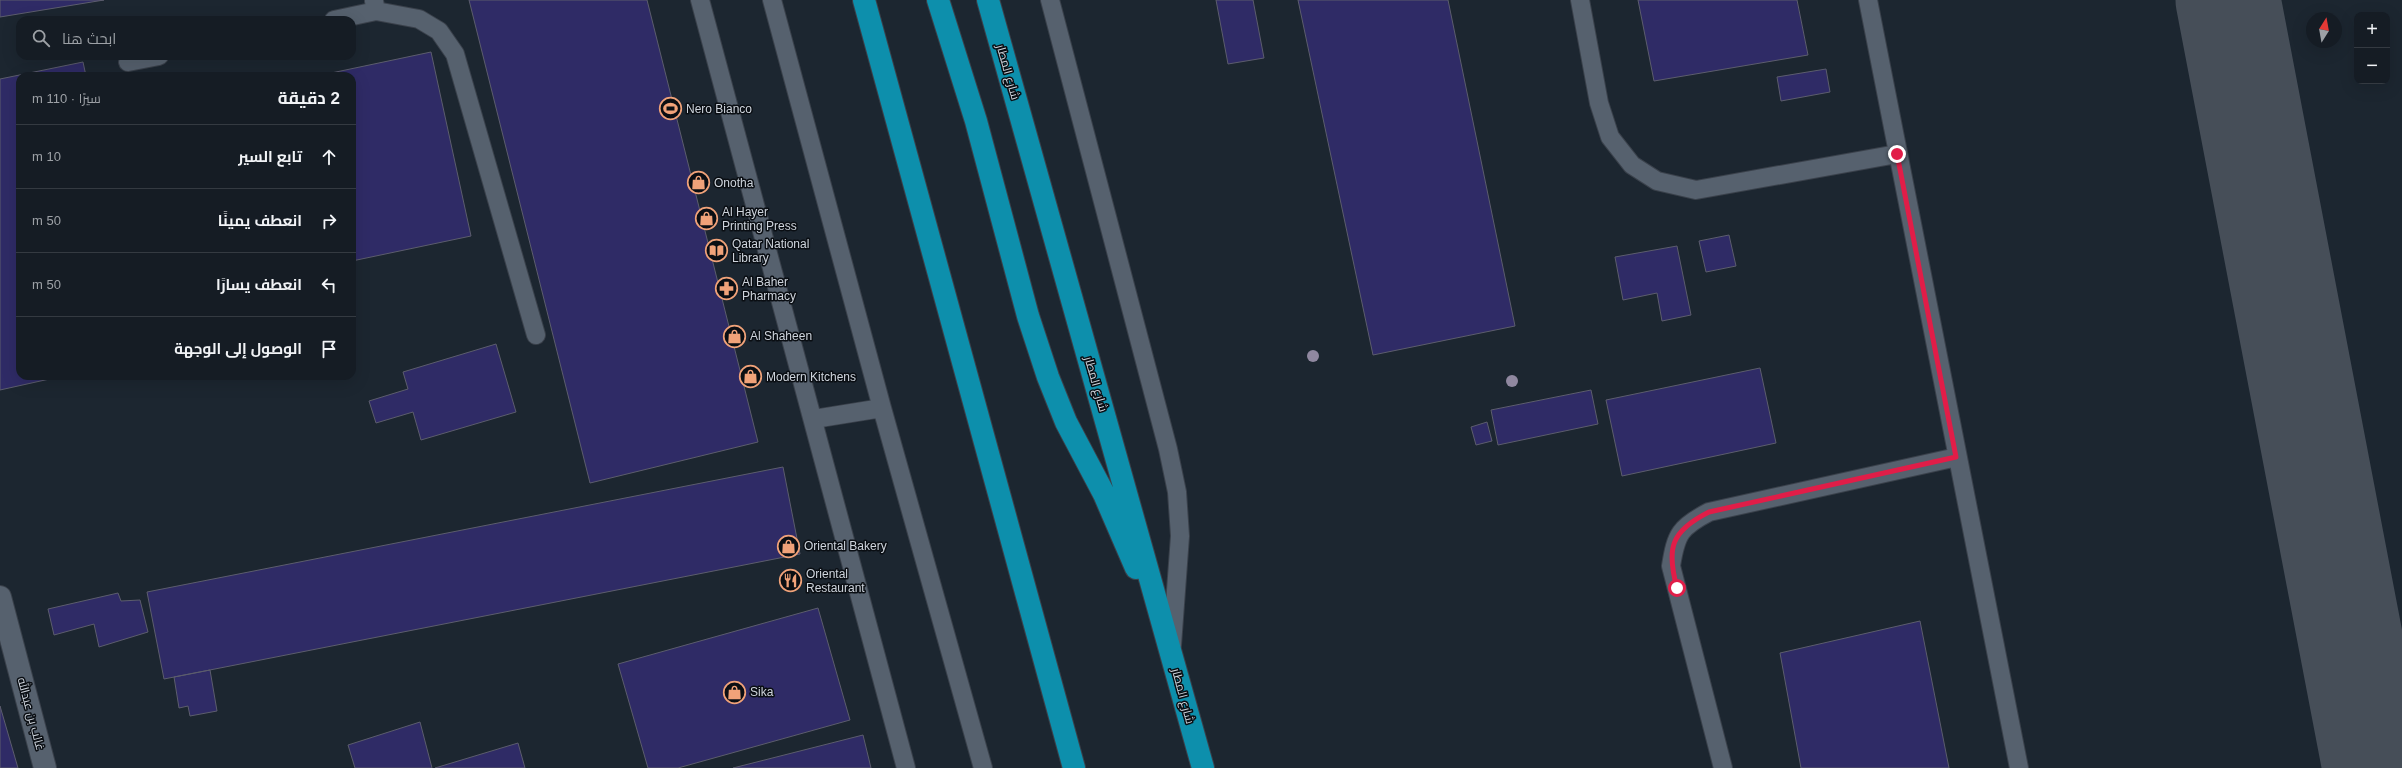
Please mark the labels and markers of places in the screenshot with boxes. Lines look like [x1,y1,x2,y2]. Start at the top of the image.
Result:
sports icon: Nero Bianco [657,96,683,122]
place label: Nero Bianco [686,102,752,116]
shop icon: Onotha [686,170,712,196]
place label: Onotha [714,176,754,190]
place label: Al Hayer Printing Press [722,205,797,233]
shop icon: Al Hayer Printing Press [693,206,719,232]
place label: Qatar National Library [732,237,809,265]
library icon: Qatar National Library [704,238,730,264]
place label: Al Baher Pharmacy [742,275,796,303]
pharmacy icon: Al Baher Pharmacy [713,276,739,302]
shop icon: Al Shaheen [722,323,748,349]
place label: Al Shaheen [750,329,812,343]
shop icon: Modern Kitchens [737,364,763,390]
place label: Modern Kitchens [766,370,856,384]
shop icon: Oriental Bakery [775,533,801,559]
place label: Oriental Bakery [804,539,887,553]
place label: Oriental Restaurant [806,567,865,595]
restaurant icon: Oriental Restaurant [778,568,804,594]
shop icon: Sika [721,679,747,705]
place label: Sika [750,685,774,699]

